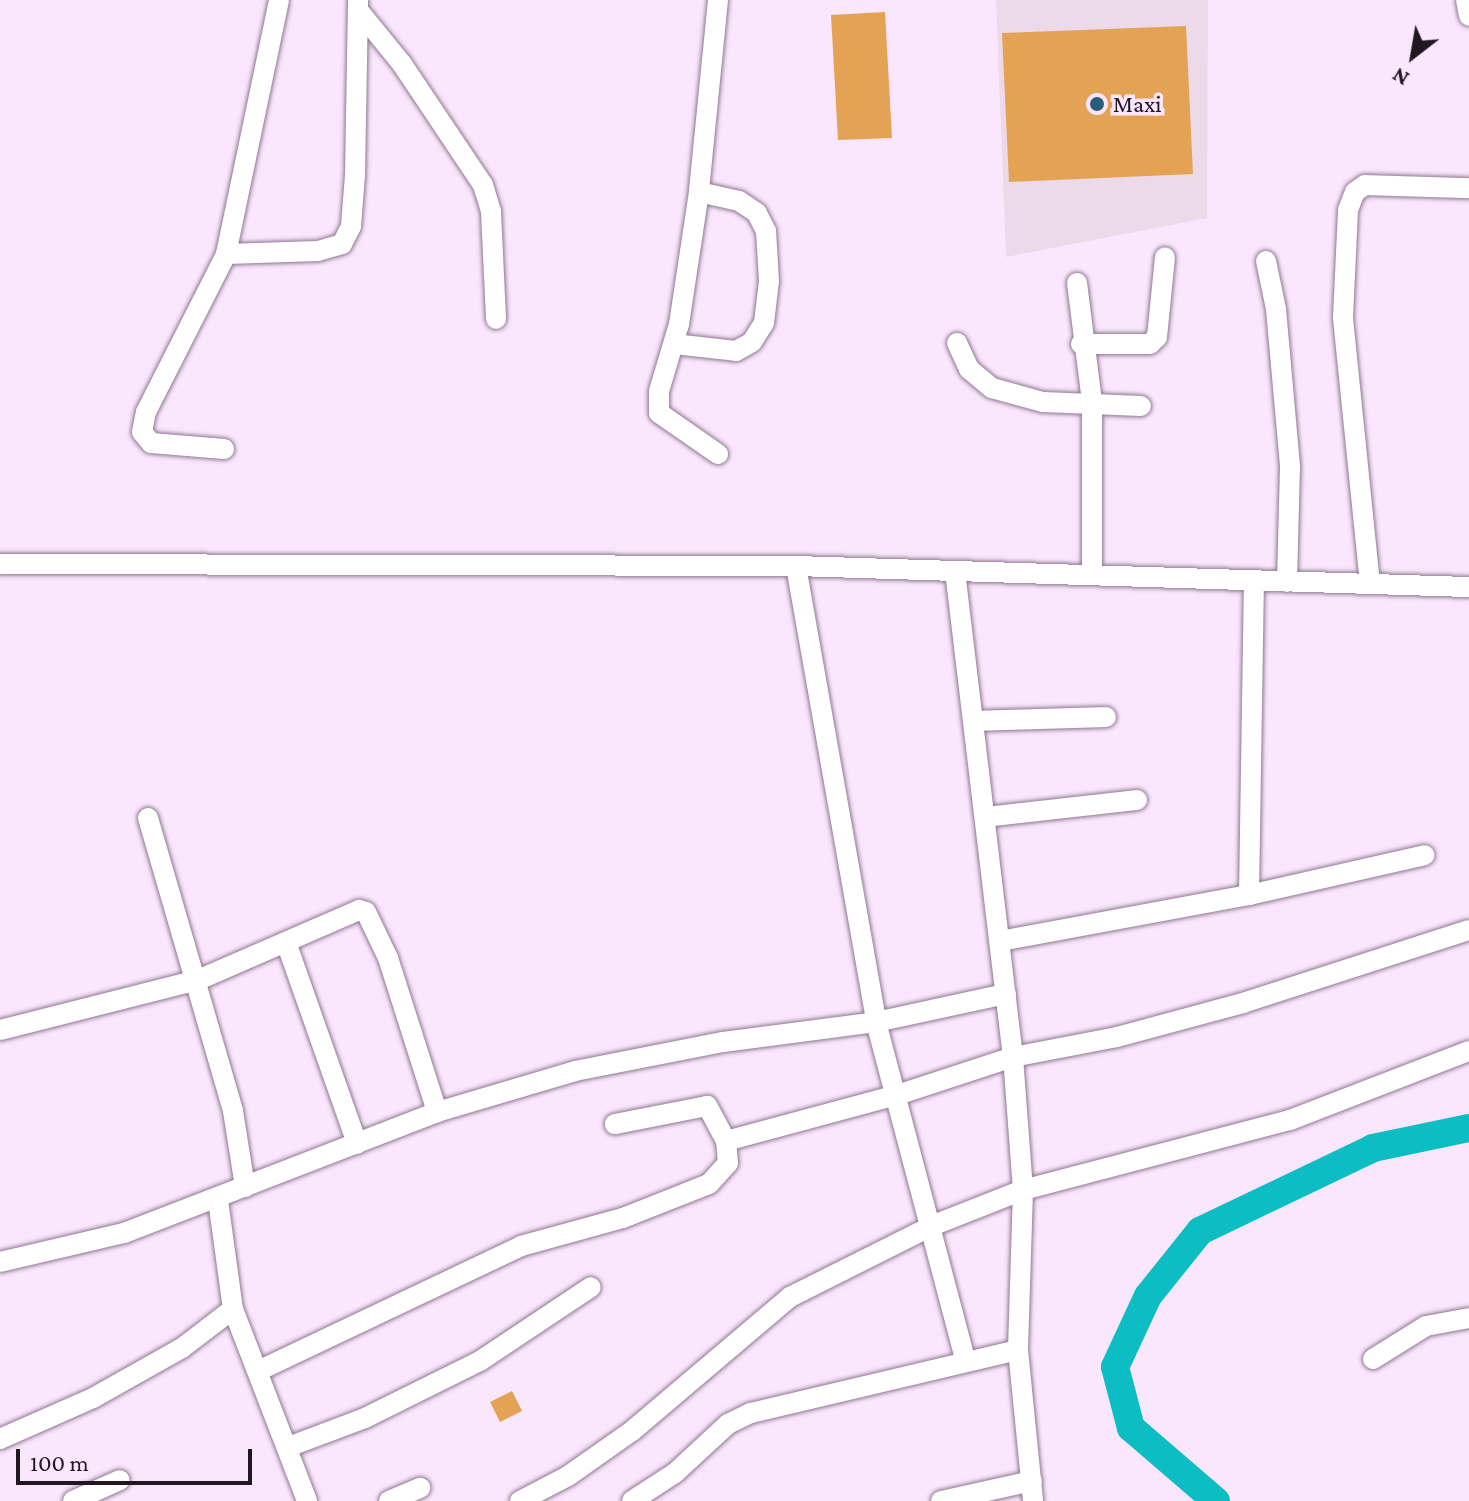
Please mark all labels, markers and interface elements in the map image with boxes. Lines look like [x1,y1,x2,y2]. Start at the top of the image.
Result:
north arrow [1373,16,1453,96]
text: N [1388,62,1413,92]
place label: Maxi [1113,90,1162,118]
marker: Maxi [1088,95,1106,113]
scale bar [20,1433,256,1483]
text: 100 m [30,1449,89,1476]

